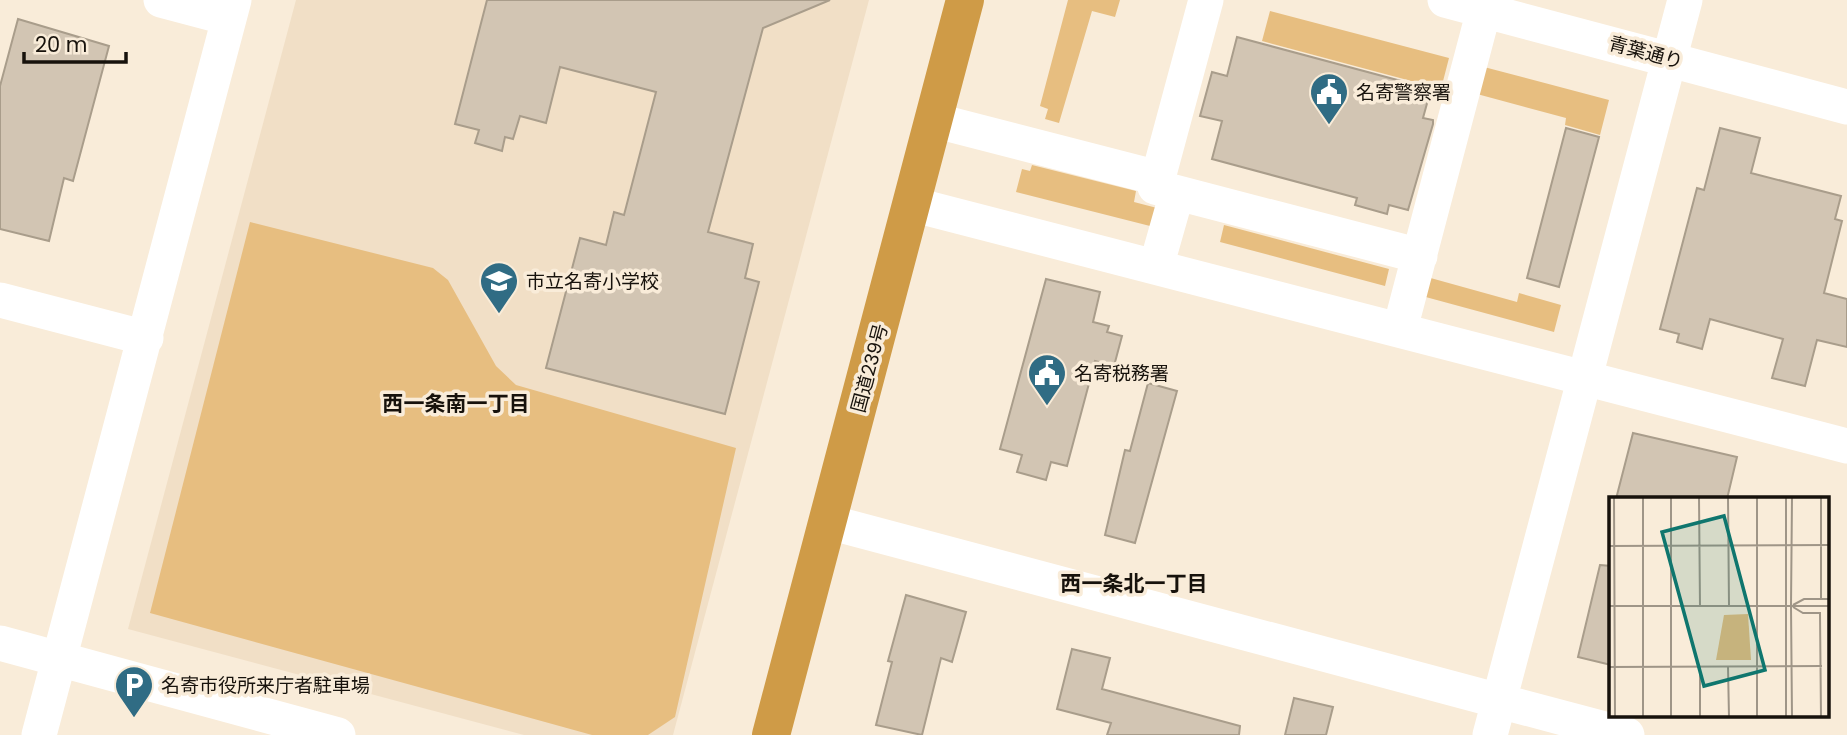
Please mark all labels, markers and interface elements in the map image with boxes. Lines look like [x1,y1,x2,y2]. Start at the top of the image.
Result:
scale bar [24,21,126,65]
text: 20 m [35,30,88,59]
street label: 青葉通り [1606,30,1686,75]
public building icon: 名寄警察署 [1308,71,1350,126]
place label: 名寄警察署 [1356,79,1451,106]
school or university icon: 市立名寄小学校 [478,260,520,315]
place label: 市立名寄小学校 [526,268,659,295]
street label: 国道239号 [845,321,894,416]
public building icon: 名寄税務署 [1026,352,1068,407]
place label: 名寄税務署 [1074,360,1169,387]
district label: 西一条南一丁目 [383,389,530,418]
inset map [1609,497,1829,718]
district label: 西一条北一丁目 [1061,569,1208,598]
parking icon: 名寄市役所来庁者駐車場 [113,664,155,719]
place label: 名寄市役所来庁者駐車場 [161,672,370,699]

